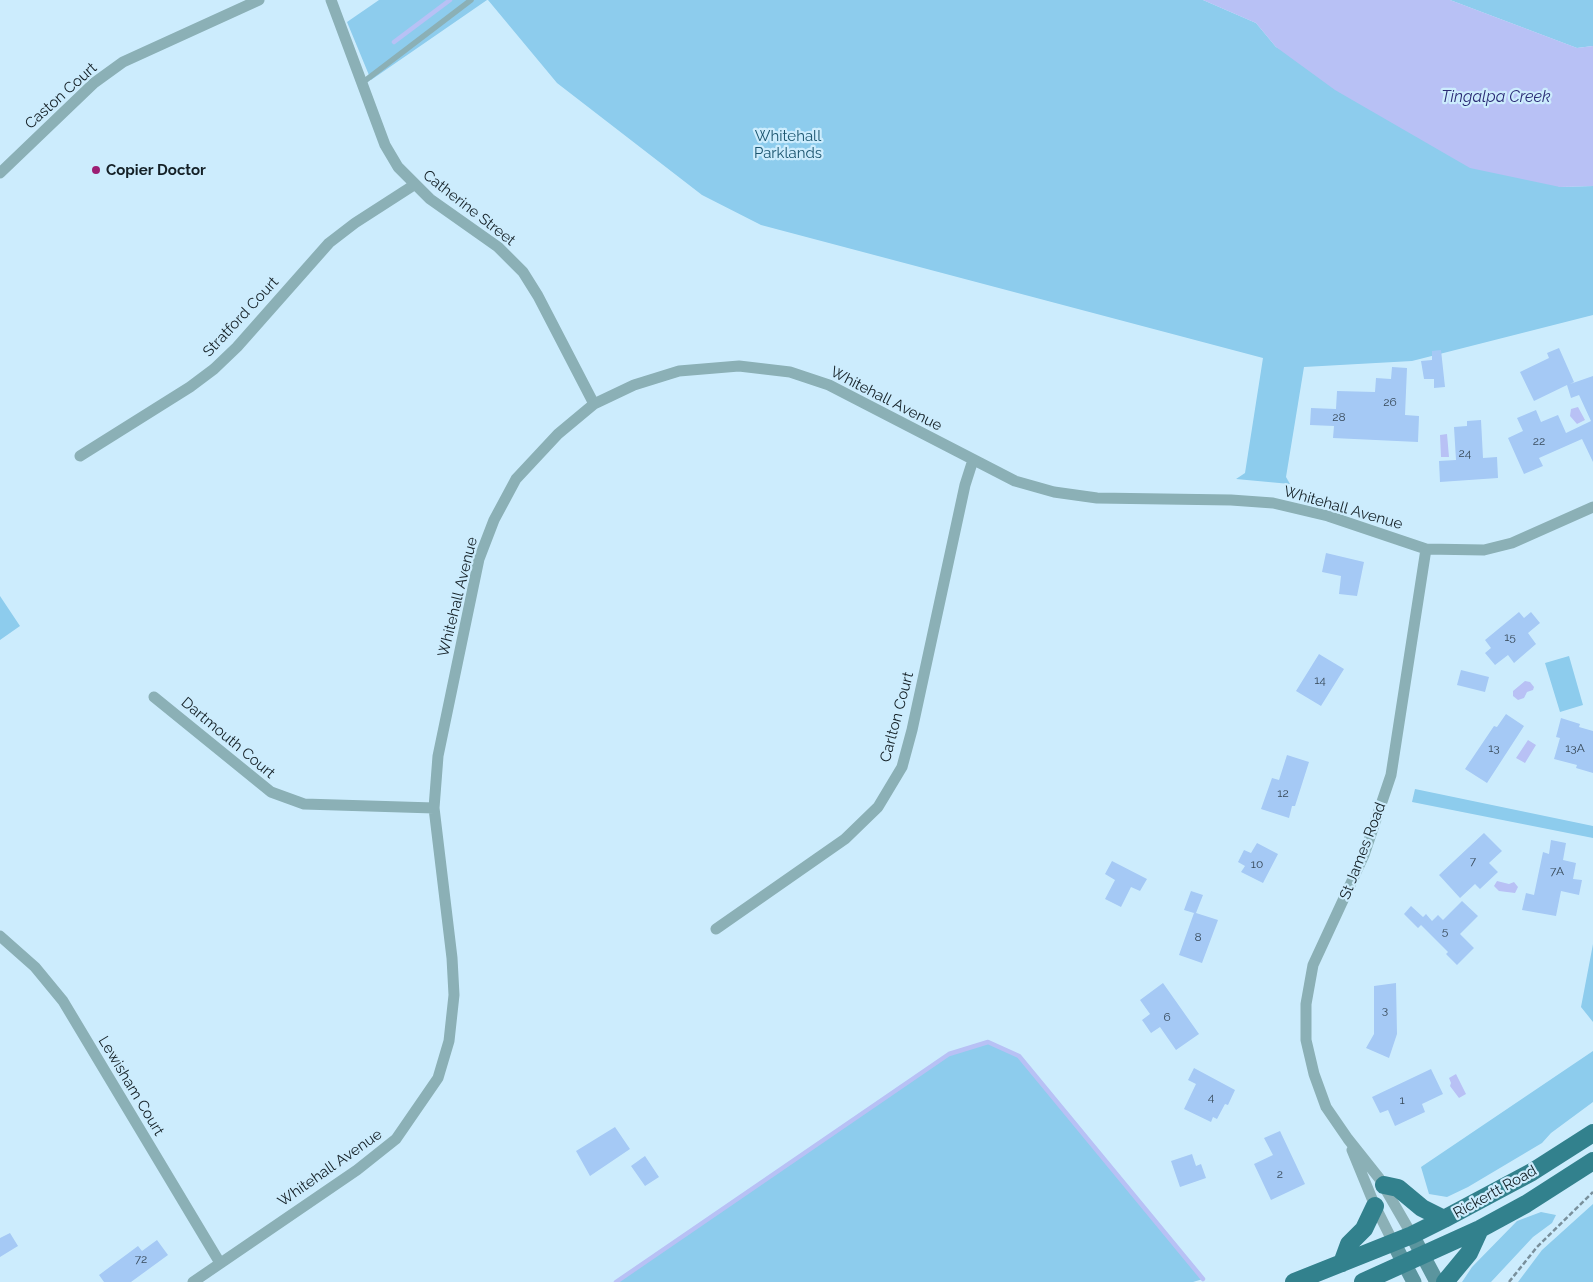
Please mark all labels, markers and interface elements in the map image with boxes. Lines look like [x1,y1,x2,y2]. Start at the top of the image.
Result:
street label: Caston Court [21,59,101,133]
water label: Tingalpa Creek [1441,87,1551,107]
park label: Whitehall Parklands [754,127,822,162]
place label: Copier Doctor [106,161,206,179]
marker: Copier Doctor [90,164,102,176]
street label: Catherine Street [419,166,519,250]
street label: Stratford Court [199,273,283,361]
street label: Whitehall Avenue [827,363,945,435]
house number: 26 [1383,395,1397,409]
house number: 28 [1332,410,1346,424]
house number: 22 [1533,434,1545,448]
house number: 24 [1459,446,1471,460]
street label: Whitehall Avenue [1281,482,1405,534]
street label: Whitehall Avenue [434,535,482,659]
house number: 15 [1504,630,1516,644]
street label: Carlton Court [876,670,918,764]
house number: 14 [1314,673,1326,687]
street label: Dartmouth Court [177,694,279,782]
house number: 13 [1488,741,1500,755]
house number: 13A [1565,741,1585,755]
house number: 12 [1277,786,1289,800]
street label: St James Road [1336,800,1390,902]
house number: 7 [1470,854,1476,868]
house number: 10 [1251,857,1263,871]
house number: 7A [1550,864,1564,878]
house number: 5 [1442,924,1448,938]
house number: 8 [1194,930,1202,944]
house number: 3 [1382,1003,1388,1017]
house number: 6 [1163,1010,1171,1024]
street label: Lewisham Court [94,1033,168,1139]
house number: 4 [1208,1090,1214,1104]
house number: 1 [1399,1093,1405,1107]
street label: Whitehall Avenue [274,1125,386,1211]
street label: Rickertt Road [1450,1162,1540,1222]
house number: 2 [1277,1167,1283,1181]
house number: 72 [135,1252,147,1266]

